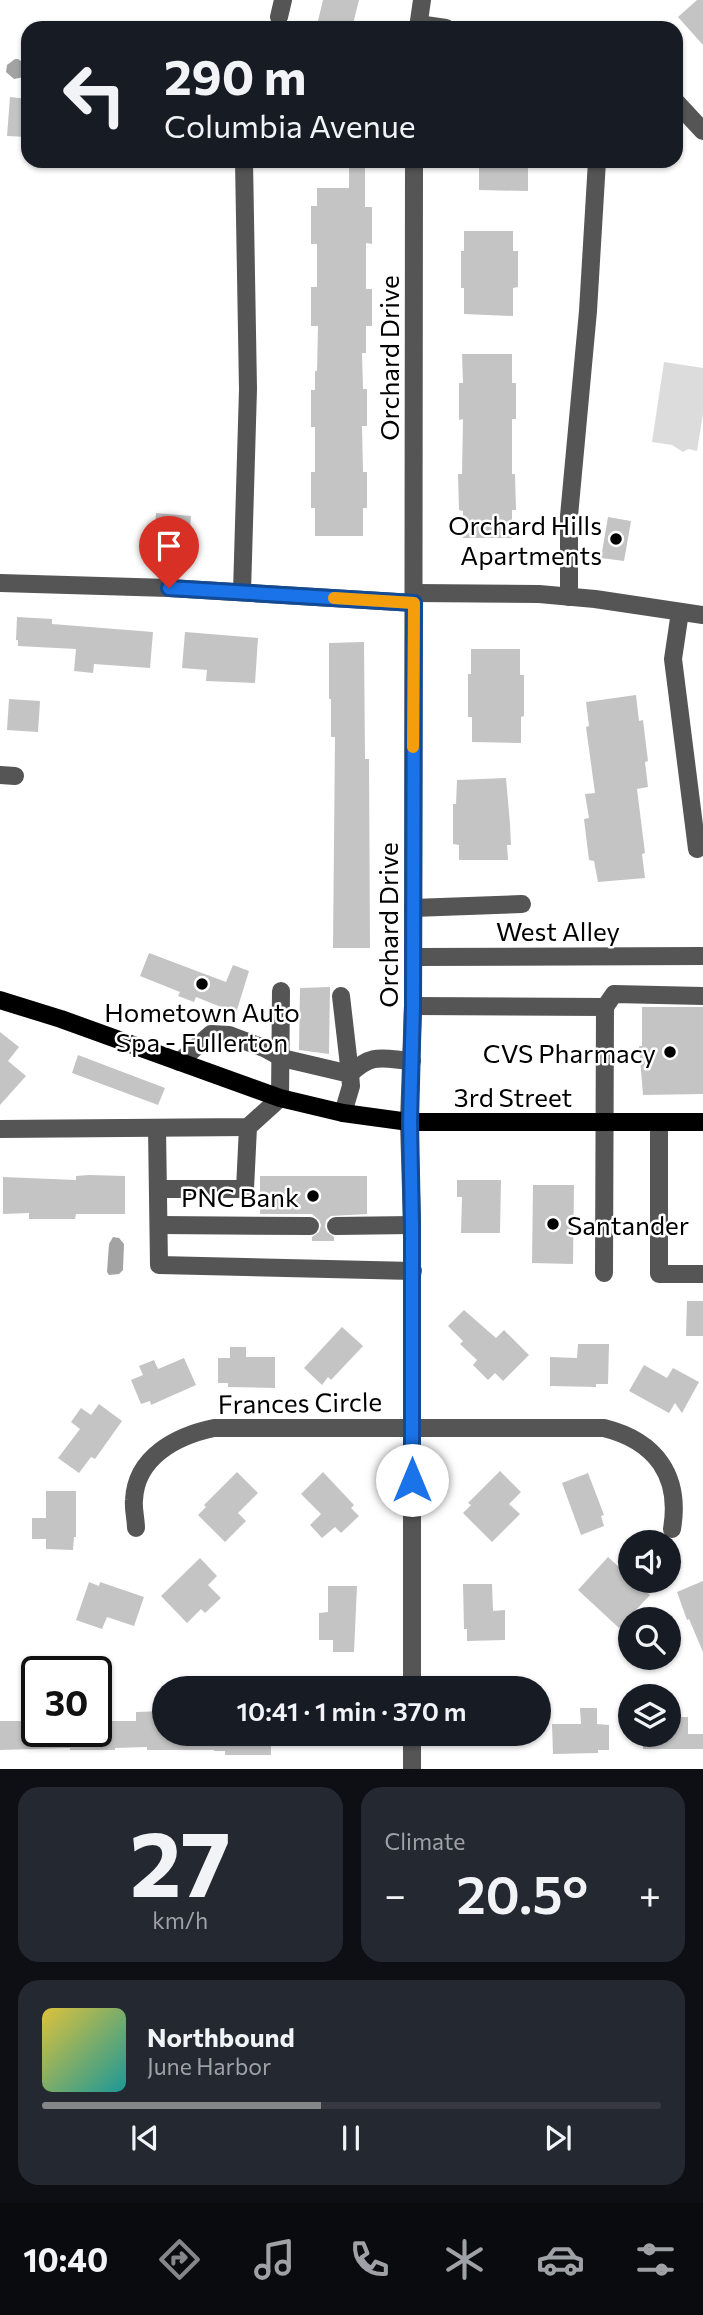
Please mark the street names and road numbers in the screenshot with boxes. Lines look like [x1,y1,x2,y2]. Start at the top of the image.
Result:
street label: Orchard Drive [373,275,404,441]
street label: Orchard Drive [372,842,403,1008]
street label: West Alley [496,915,620,946]
street label: 3rd Street [454,1081,572,1112]
street label: Frances Circle [218,1385,382,1419]

